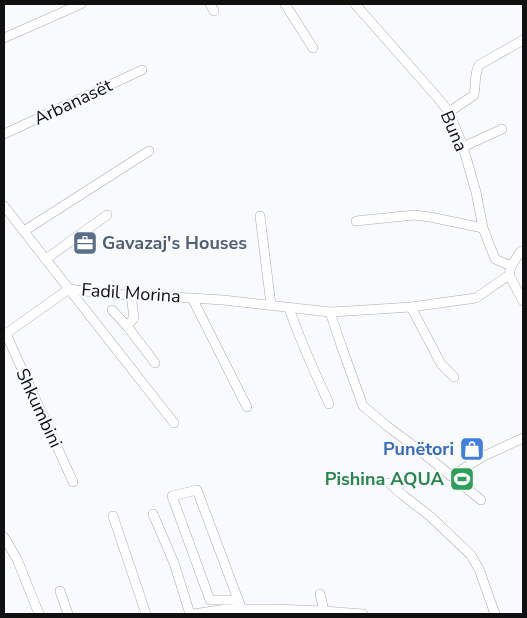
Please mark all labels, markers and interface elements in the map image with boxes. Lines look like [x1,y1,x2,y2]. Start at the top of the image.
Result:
street label: Arbanasët [30,73,117,131]
street label: Buna [435,107,473,155]
office icon: Gavazaj's Houses [72,230,98,256]
place label: Gavazaj's Houses [102,231,247,255]
street label: Fadil Morina [81,278,181,308]
street label: Shkumbini [10,364,68,452]
shop icon: Punëtori [459,436,485,462]
place label: Punëtori [383,437,454,461]
sports icon: Pishina AQUA [449,466,475,492]
place label: Pishina AQUA [325,467,445,491]

